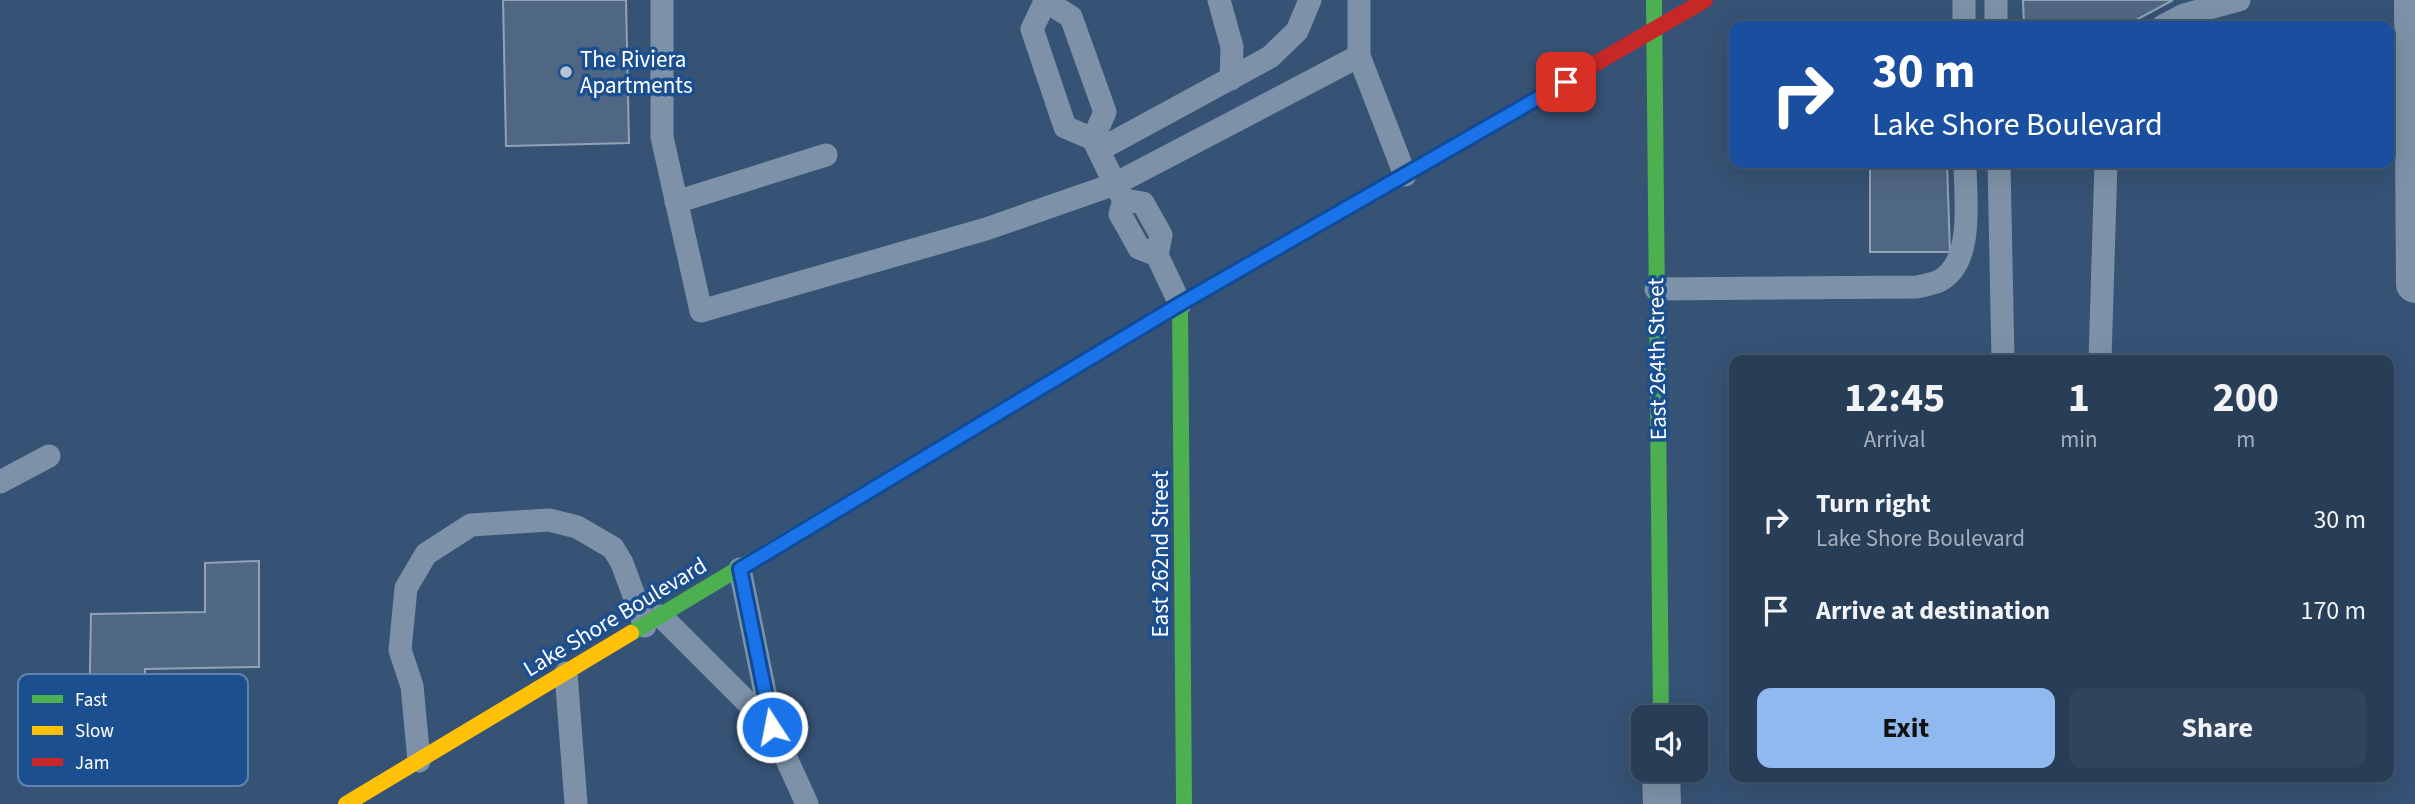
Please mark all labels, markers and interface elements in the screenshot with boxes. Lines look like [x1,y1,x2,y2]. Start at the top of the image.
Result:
text: 30 m [1872,37,1976,107]
place label: The Riviera Apartments [580,43,693,102]
icon: right [1757,49,1848,140]
pin [1536,52,1596,112]
icon: arrive [1547,63,1585,101]
marker: The Riviera Apartments [558,64,574,80]
text: Lake Shore Boulevard [1872,102,2163,148]
street label: East 264th Street [1639,277,1675,440]
text: 12:45 [1844,368,1945,428]
text: 1 [2068,368,2090,428]
text: 200 [2212,368,2279,428]
text: Arrival [1864,423,1926,456]
text: min [2060,423,2098,456]
text: m [2236,423,2255,456]
street label: East 262nd Street [1144,470,1177,638]
text: Turn right [1816,485,1931,522]
icon: right [1757,501,1795,539]
text: 30 m [2313,501,2366,538]
text: Lake Shore Boulevard [1816,522,2025,555]
street label: Lake Shore Boulevard [517,549,713,685]
icon: arrive [1757,592,1795,630]
text: Arrive at destination [1816,592,2050,629]
text: 170 m [2300,592,2366,629]
legend [18,674,248,786]
text: Fast [75,687,108,714]
button: Exit [1757,688,2055,768]
button: Share [2069,688,2366,768]
position arrow [735,690,809,764]
map controls [1631,705,1708,782]
button: sound [1631,705,1708,782]
text: Slow [75,718,114,745]
text: Jam [75,750,109,777]

